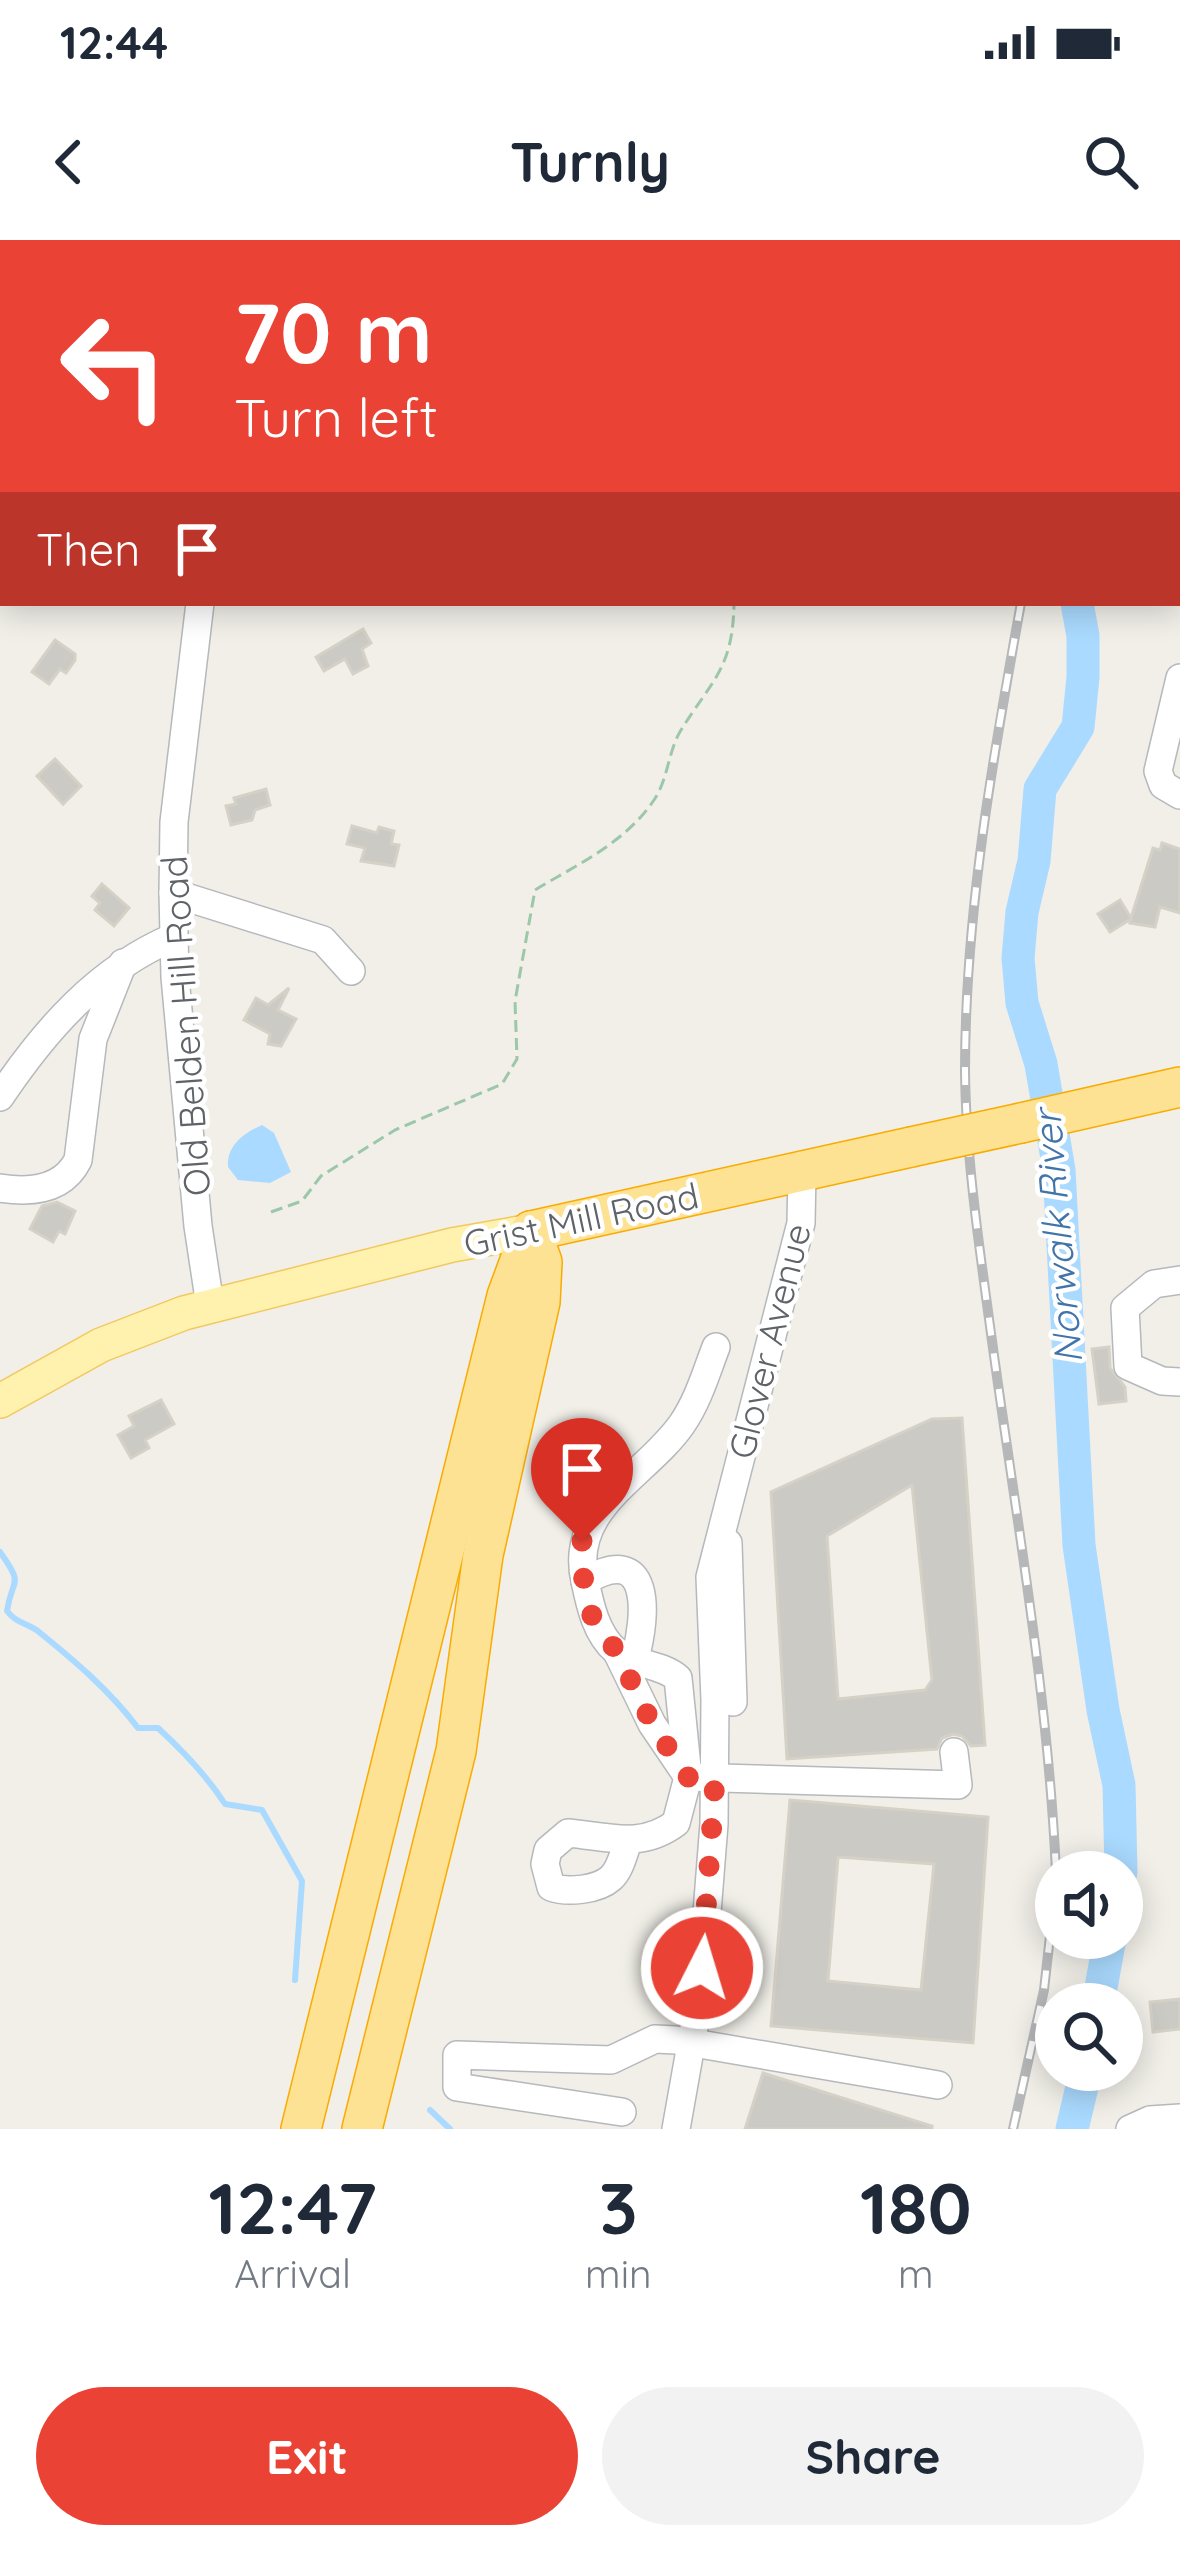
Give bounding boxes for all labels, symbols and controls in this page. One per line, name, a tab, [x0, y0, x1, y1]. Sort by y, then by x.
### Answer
text: 12:44	[60, 14, 168, 70]
text: Turnly	[510, 128, 670, 196]
icon: back	[36, 129, 102, 195]
icon: search	[1078, 129, 1144, 195]
text: 70 m	[234, 279, 433, 384]
icon: left	[36, 288, 192, 444]
text: Turn left	[234, 383, 438, 451]
icon: arrive	[164, 516, 230, 582]
text: Then	[36, 521, 140, 577]
street label: Old Belden Hill Road	[151, 854, 219, 1198]
water label: Norwalk River	[1021, 1103, 1092, 1366]
street label: Grist Mill Road	[460, 1172, 702, 1266]
street label: Glover Avenue	[718, 1219, 820, 1463]
pin	[531, 1418, 633, 1541]
icon: arrive	[549, 1436, 615, 1502]
map controls	[1035, 1851, 1143, 2091]
button: sound	[1035, 1851, 1143, 1959]
position arrow	[639, 1905, 765, 2031]
button: search	[1035, 1983, 1143, 2091]
text: 12:47	[208, 2162, 377, 2252]
text: 3	[599, 2162, 638, 2252]
text: 180	[860, 2162, 972, 2252]
text: Arrival	[234, 2249, 351, 2298]
text: min	[585, 2249, 652, 2298]
text: m	[898, 2249, 934, 2298]
button: Exit	[36, 2387, 578, 2525]
button: Share	[602, 2387, 1144, 2525]

